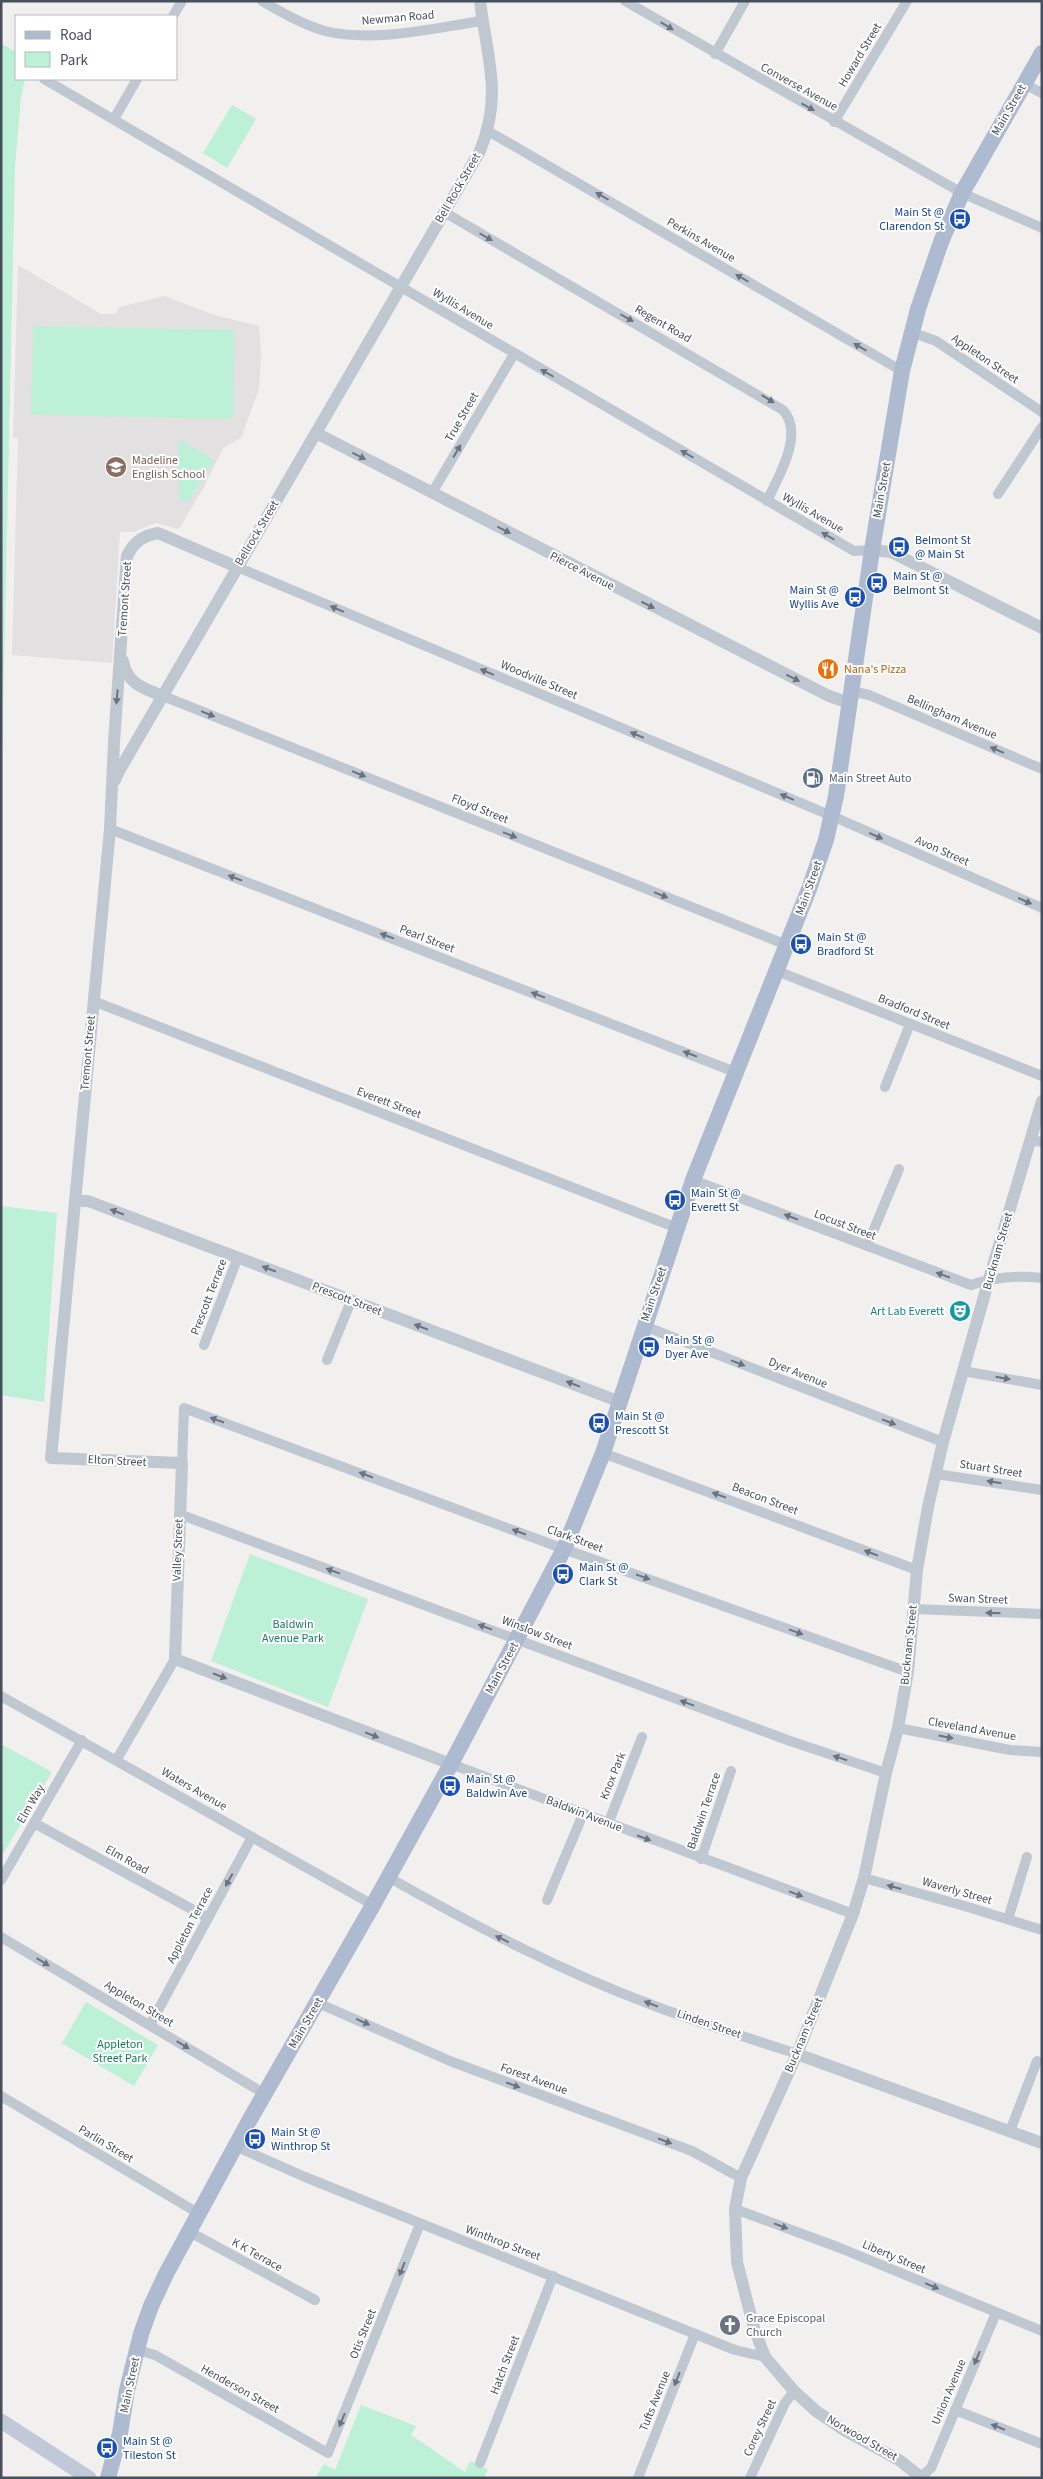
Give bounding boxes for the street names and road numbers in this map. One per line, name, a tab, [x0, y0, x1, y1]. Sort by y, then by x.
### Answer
street label: Newman Road	[361, 6, 435, 30]
street label: Howard Street	[834, 20, 886, 90]
street label: Converse Avenue	[757, 59, 841, 115]
street label: Main Street	[987, 81, 1031, 139]
street label: Bell Rock Street	[431, 150, 485, 226]
street label: Perkins Avenue	[664, 214, 738, 267]
street label: Wyllis Avenue	[429, 284, 497, 334]
street label: Regent Road	[631, 301, 695, 347]
street label: Appleton Street	[948, 330, 1022, 388]
street label: True Street	[441, 389, 483, 445]
street label: Main Street	[869, 461, 895, 519]
street label: Wyllis Avenue	[779, 489, 847, 538]
street label: Bellrock Street	[231, 497, 283, 569]
street label: Pierce Avenue	[547, 547, 617, 595]
street label: Tremont Street	[114, 561, 136, 637]
street label: Woodville Street	[498, 656, 580, 704]
street label: Bellingham Avenue	[904, 690, 1000, 744]
street label: Floyd Street	[449, 790, 511, 828]
street label: Avon Street	[912, 832, 972, 870]
street label: Main Street	[791, 858, 827, 918]
street label: Pearl Street	[397, 921, 457, 957]
street label: Bradford Street	[875, 990, 953, 1034]
street label: Tremont Street	[76, 1015, 100, 1091]
street label: Everett Street	[354, 1083, 424, 1123]
street label: Locust Street	[811, 1205, 879, 1245]
street label: Bucknam Street	[979, 1210, 1017, 1292]
street label: Prescott Terrace	[187, 1256, 231, 1338]
street label: Main Street	[637, 1264, 671, 1324]
street label: Prescott Street	[310, 1278, 384, 1320]
street label: Dyer Avenue	[766, 1353, 830, 1393]
street label: Elton Street	[87, 1451, 147, 1471]
street label: Stuart Street	[958, 1456, 1024, 1482]
street label: Beacon Street	[729, 1479, 801, 1519]
street label: Valley Street	[168, 1519, 188, 1581]
street label: Clark Street	[545, 1521, 605, 1557]
street label: Swan Street	[948, 1589, 1008, 1609]
street label: Bucknam Street	[896, 1604, 922, 1686]
street label: Winslow Street	[499, 1612, 575, 1654]
street label: Main Street	[481, 1639, 523, 1697]
street label: Cleveland Avenue	[927, 1713, 1017, 1745]
street label: Knox Park	[596, 1750, 630, 1802]
street label: Waters Avenue	[158, 1763, 230, 1815]
street label: Baldwin Terrace	[683, 1770, 725, 1852]
street label: Elm Way	[13, 1781, 49, 1827]
street label: Baldwin Avenue	[543, 1792, 625, 1836]
street label: Elm Road	[102, 1841, 152, 1879]
street label: Waverly Street	[920, 1873, 994, 1909]
street label: Appleton Terrace	[163, 1883, 217, 1966]
street label: Appleton Street	[101, 1977, 177, 2031]
street label: Main Street	[284, 1994, 328, 2052]
street label: Bucknam Street	[781, 1995, 827, 2075]
street label: Linden Street	[675, 2005, 743, 2043]
street label: Forest Avenue	[498, 2059, 570, 2099]
street label: Parlin Street	[75, 2121, 137, 2167]
street label: Winthrop Street	[463, 2221, 543, 2265]
street label: K K Terrace	[229, 2234, 285, 2276]
street label: Liberty Street	[860, 2236, 928, 2278]
street label: Otis Street	[345, 2306, 381, 2362]
street label: Hatch Street	[486, 2333, 524, 2397]
street label: Main Street	[116, 2355, 144, 2415]
street label: Union Avenue	[928, 2357, 970, 2427]
street label: Henderson Street	[198, 2360, 282, 2418]
street label: Tufts Avenue	[635, 2368, 675, 2434]
street label: Corey Street	[739, 2397, 781, 2459]
street label: Norwood Street	[823, 2411, 901, 2465]

